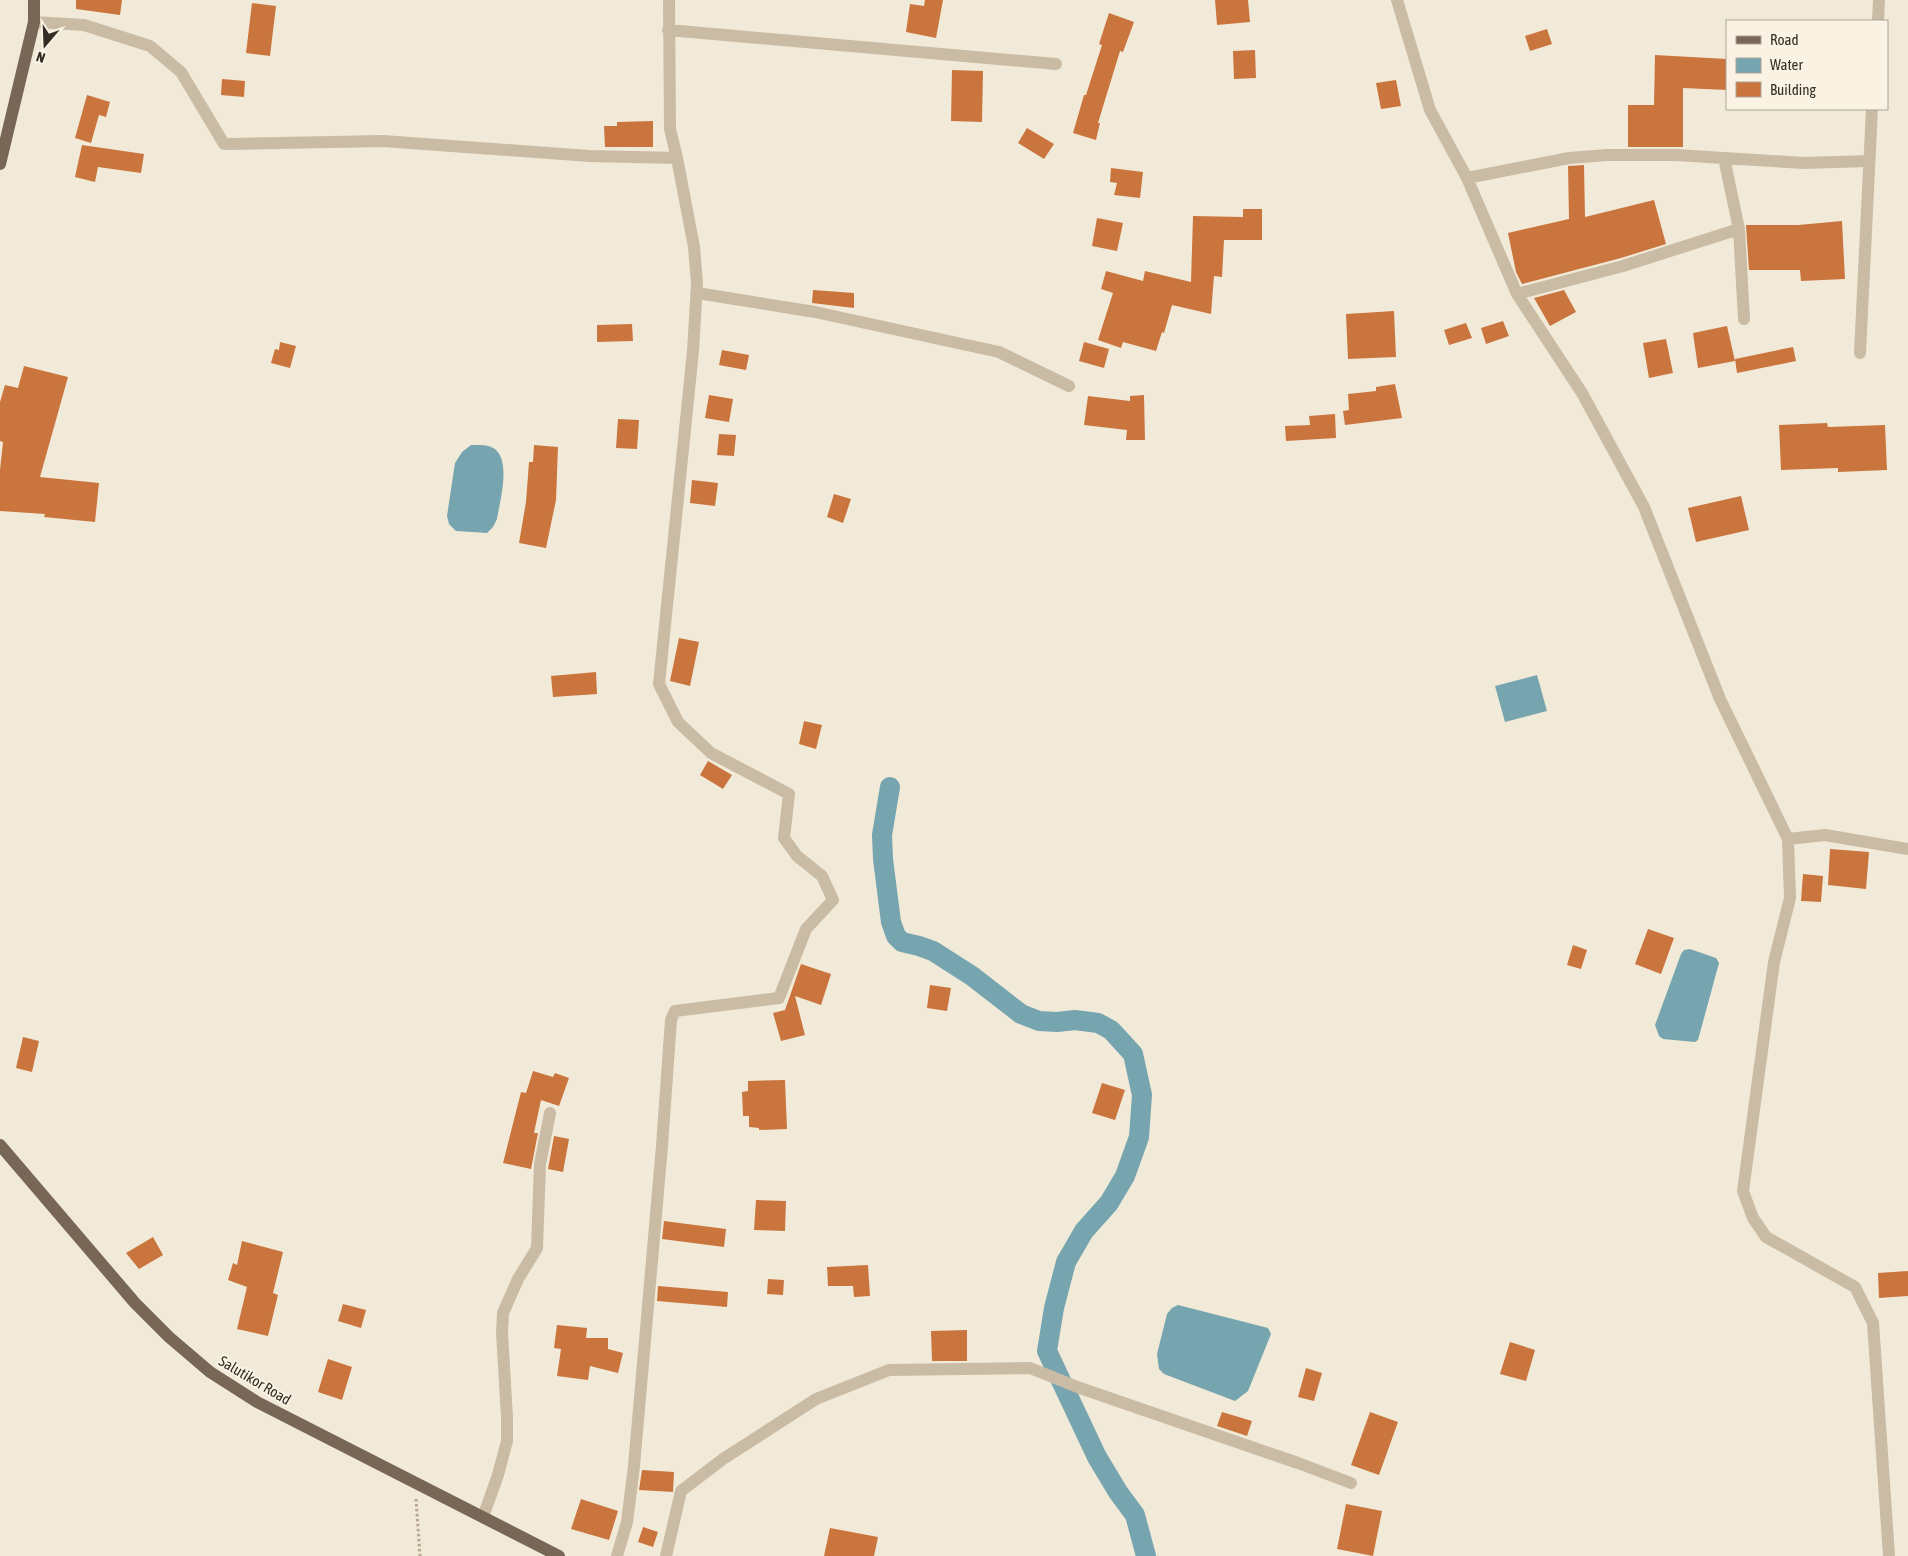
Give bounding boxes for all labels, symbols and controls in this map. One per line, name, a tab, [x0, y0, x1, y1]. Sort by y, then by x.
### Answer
north arrow	[20, 20, 70, 70]
legend	[1726, 20, 1888, 110]
text: Road	[1770, 31, 1799, 48]
text: N	[34, 48, 47, 66]
text: Water	[1770, 56, 1803, 73]
text: Building	[1770, 81, 1816, 98]
street label: Salutikor Road	[216, 1352, 294, 1408]

